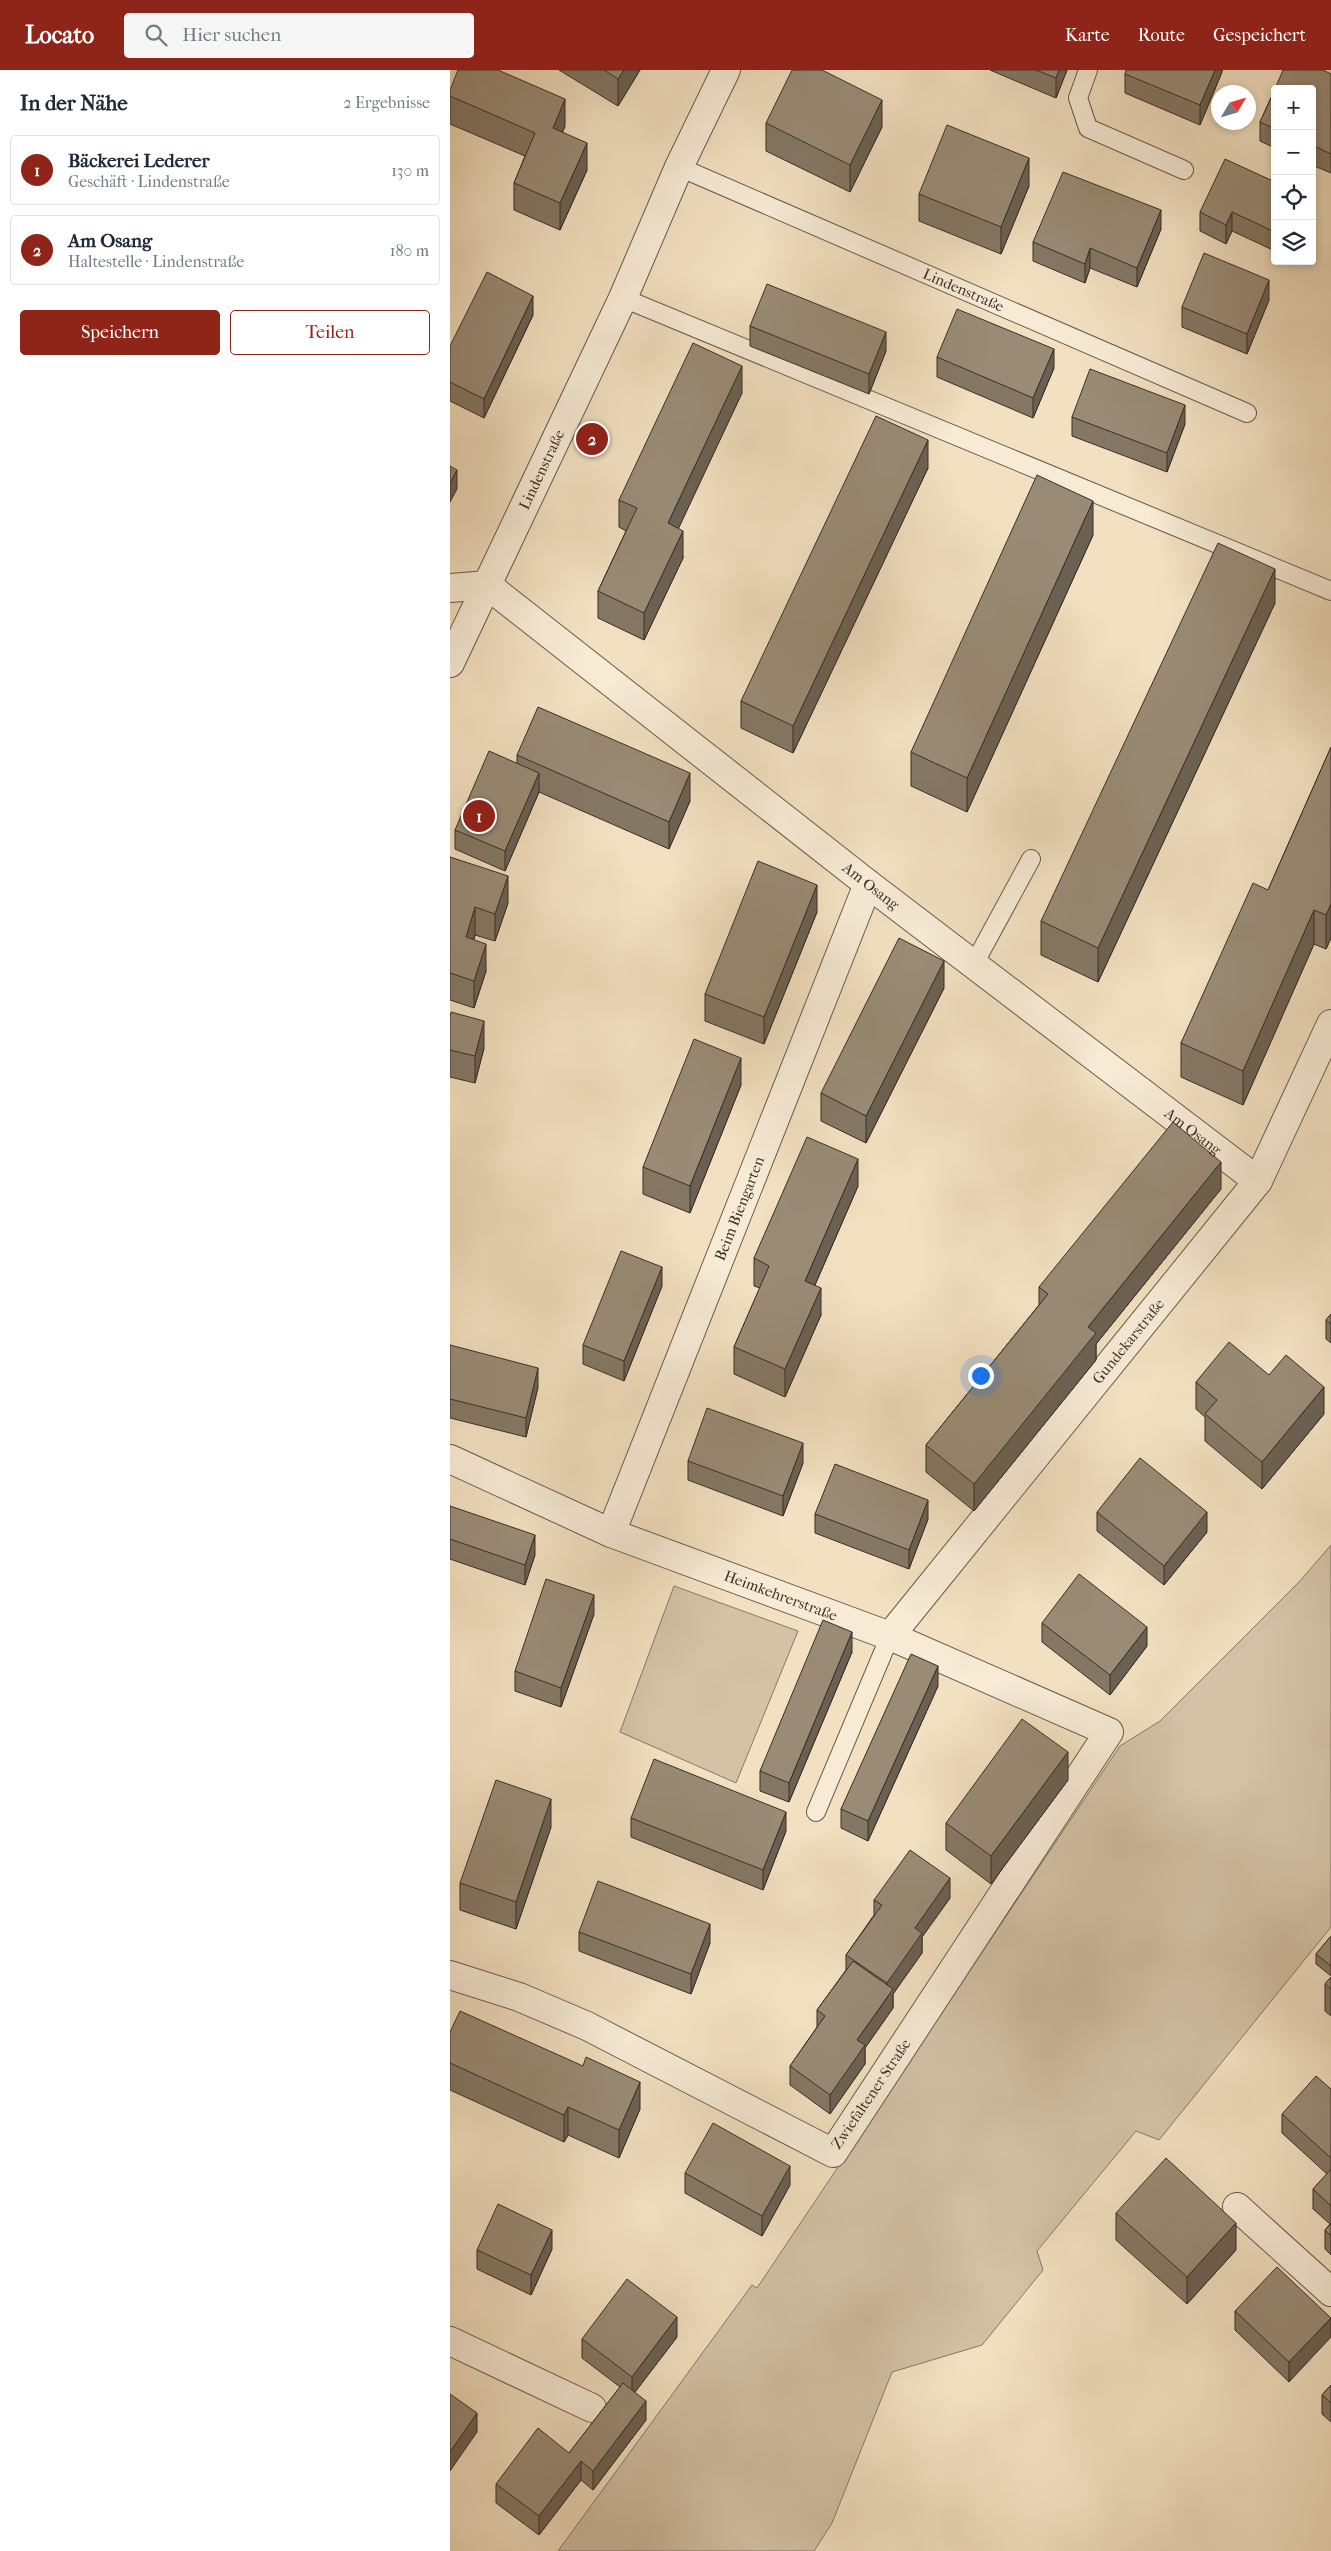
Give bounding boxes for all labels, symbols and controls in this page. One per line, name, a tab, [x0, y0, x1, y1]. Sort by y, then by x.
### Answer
search box	[124, 13, 474, 58]
text: Locato	[25, 21, 94, 49]
icon: search	[142, 21, 170, 49]
text: Hier suchen	[182, 24, 281, 46]
text: Karte	[1065, 25, 1110, 46]
text: Route	[1138, 25, 1185, 46]
text: Gespeichert	[1213, 25, 1306, 46]
north arrow	[1211, 85, 1256, 130]
map controls	[1271, 85, 1316, 265]
button: +	[1271, 85, 1316, 130]
text: In der Nähe	[20, 91, 128, 115]
text: 2 Ergebnisse	[343, 93, 430, 112]
button: −	[1271, 130, 1316, 175]
text: Bäckerei Lederer	[68, 150, 210, 172]
text: 1	[34, 161, 40, 180]
text: 130 m	[391, 161, 429, 180]
text: Geschäft · Lindenstraße	[68, 172, 230, 191]
button: locate	[1271, 175, 1316, 220]
button: layers	[1271, 220, 1316, 265]
text: Am Osang	[68, 230, 152, 252]
text: 2	[33, 241, 41, 260]
text: 180 m	[390, 241, 429, 260]
text: Haltestelle · Lindenstraße	[68, 252, 244, 271]
street label: Lindenstraße	[920, 265, 1007, 316]
button: Speichern	[20, 310, 220, 355]
button: Teilen	[230, 310, 430, 355]
pin: 2	[576, 420, 608, 458]
street label: Lindenstraße	[515, 426, 569, 512]
pin: 1	[463, 797, 495, 835]
street label: Am Osang	[838, 858, 904, 914]
street label: Am Osang	[1160, 1104, 1226, 1159]
street label: Beim Biengarten	[711, 1154, 768, 1263]
street label: Gundekarstraße	[1089, 1295, 1168, 1388]
your location	[968, 1363, 994, 1389]
street label: Heimkehrerstraße	[722, 1567, 840, 1625]
street label: Zwiefaltener Straße	[827, 2035, 915, 2153]

